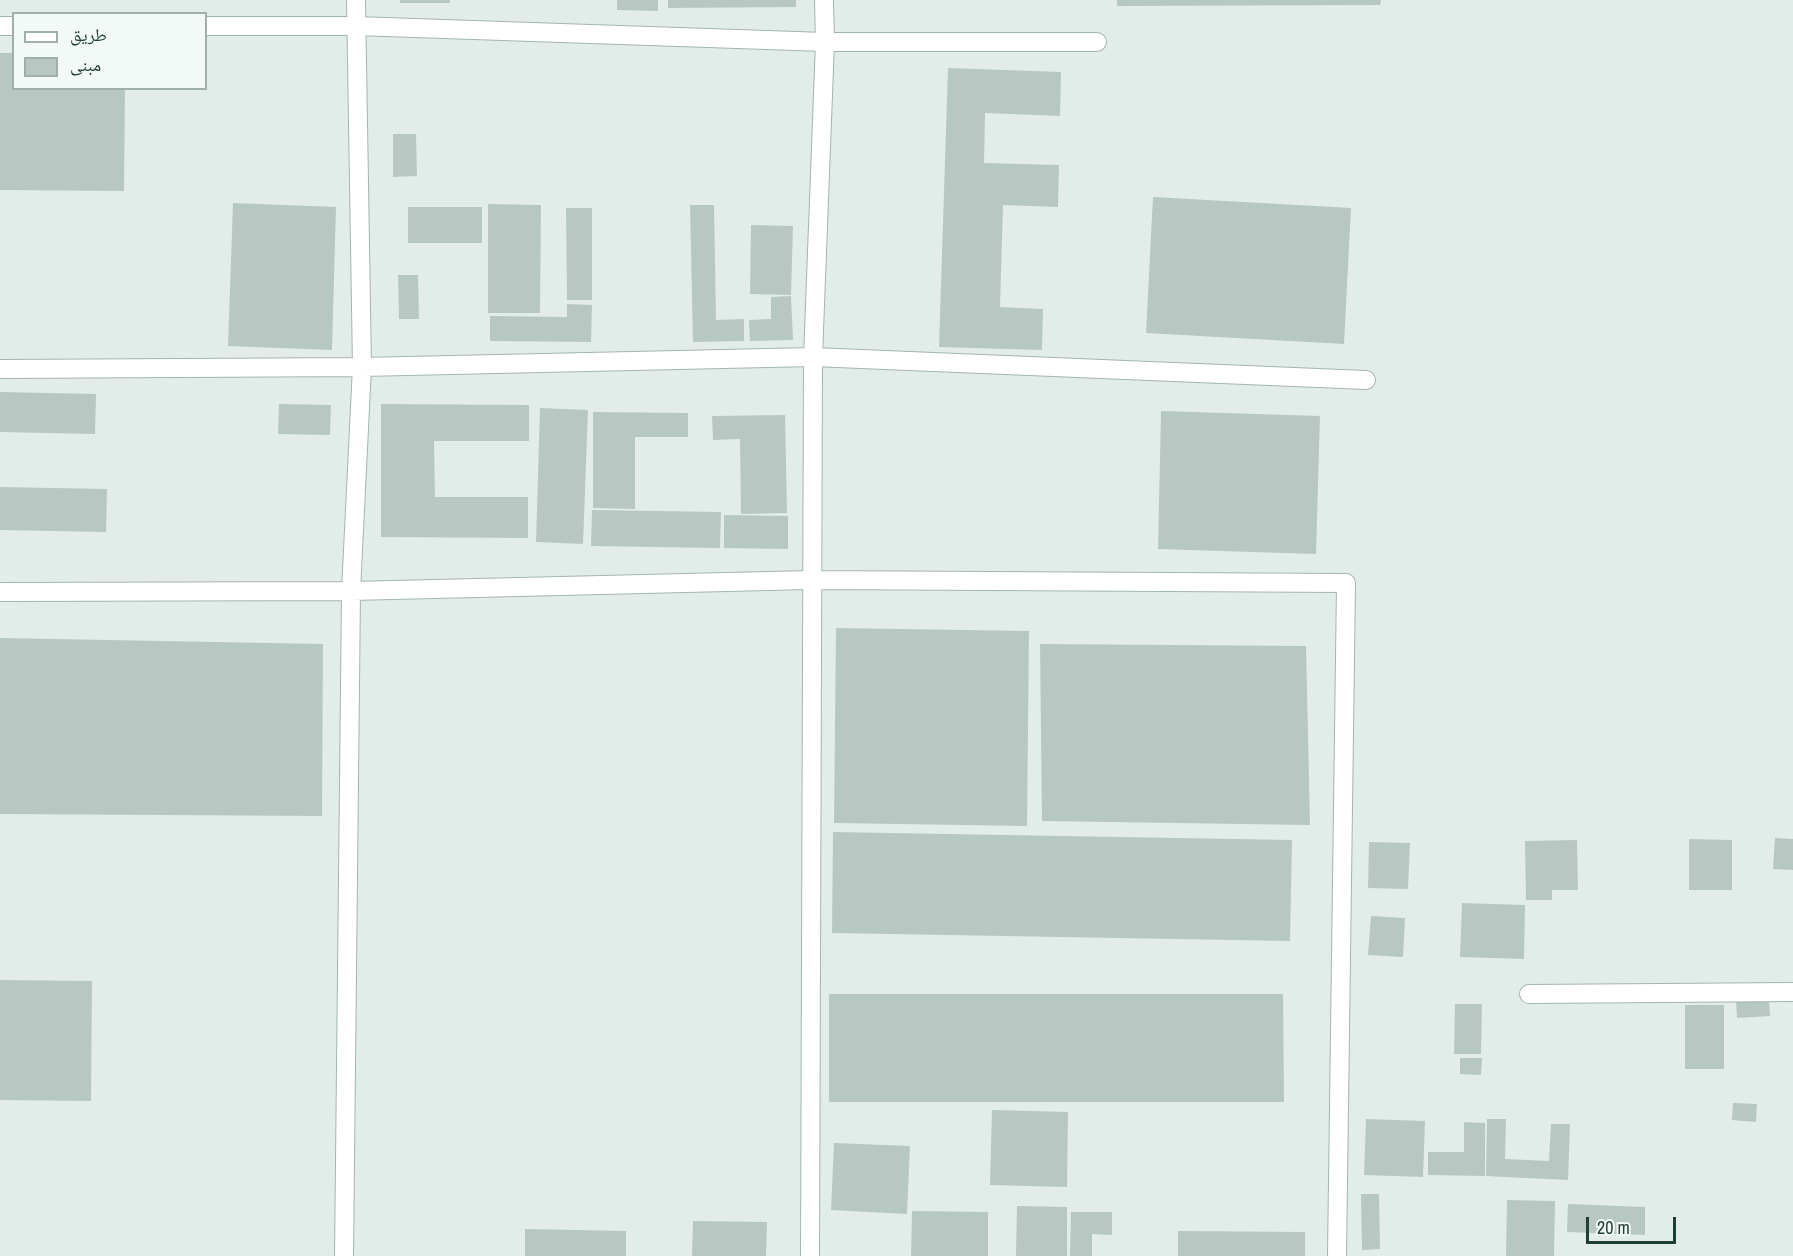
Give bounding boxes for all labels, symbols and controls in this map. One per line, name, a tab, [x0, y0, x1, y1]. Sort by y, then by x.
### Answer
legend	[12, 12, 207, 90]
text: طريق	[70, 22, 107, 47]
text: مبنى	[70, 52, 101, 77]
scale bar	[1589, 1205, 1679, 1243]
text: 20 m	[1597, 1215, 1630, 1240]

